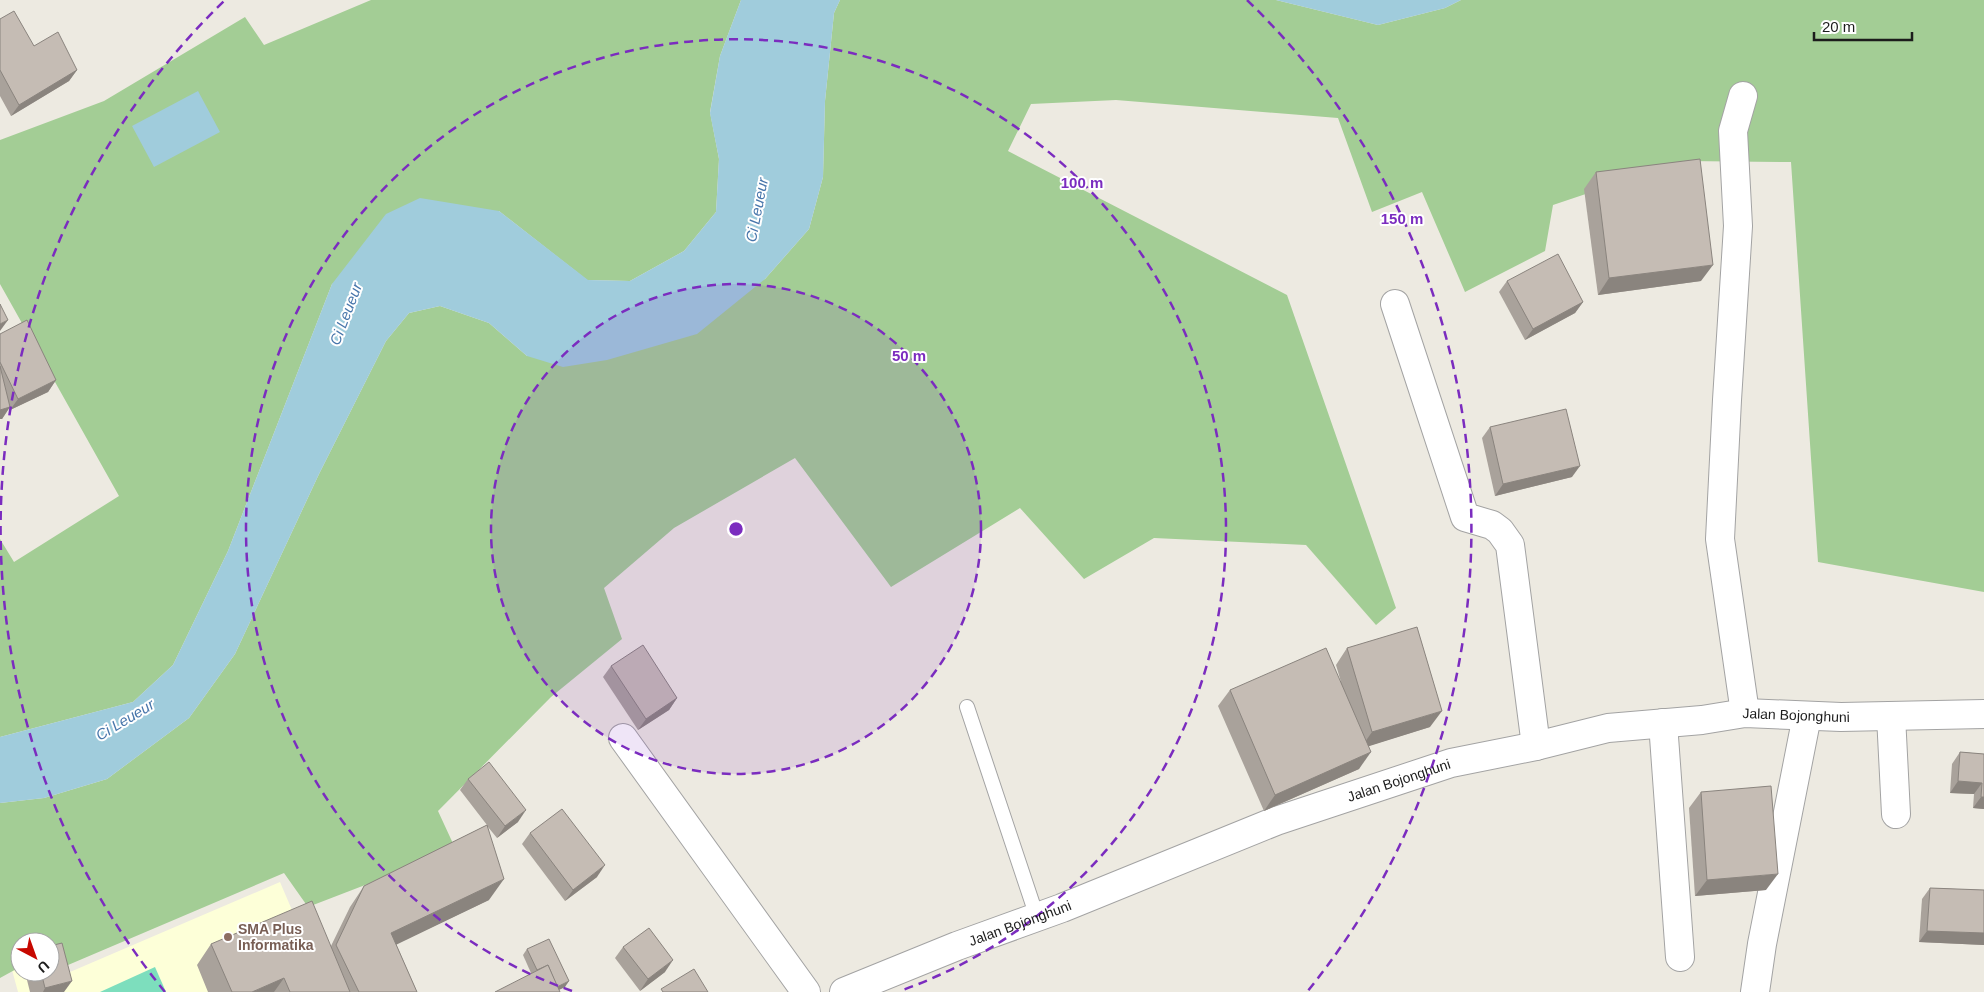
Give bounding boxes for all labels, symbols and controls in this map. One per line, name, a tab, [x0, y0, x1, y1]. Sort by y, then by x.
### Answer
scale bar	[1814, 10, 1912, 42]
text: 20 m	[1822, 18, 1855, 35]
text: 100 m	[1061, 174, 1103, 191]
water label: Ci Leueur	[742, 175, 771, 243]
text: 150 m	[1381, 210, 1423, 227]
water label: Ci Leueur	[326, 279, 365, 347]
text: 50 m	[892, 347, 926, 364]
centre of rings	[727, 520, 745, 538]
water label: Ci Leueur	[92, 695, 158, 744]
street label: Jalan Bojonghuni	[1742, 705, 1850, 725]
street label: Jalan Bojonghuni	[1345, 756, 1452, 805]
street label: Jalan Bojonghuni	[967, 897, 1073, 949]
place label: SMA Plus Informatika	[238, 921, 314, 953]
marker: SMA Plus Informatika	[222, 931, 234, 943]
north arrow	[10, 932, 60, 982]
text: U	[34, 957, 53, 976]

